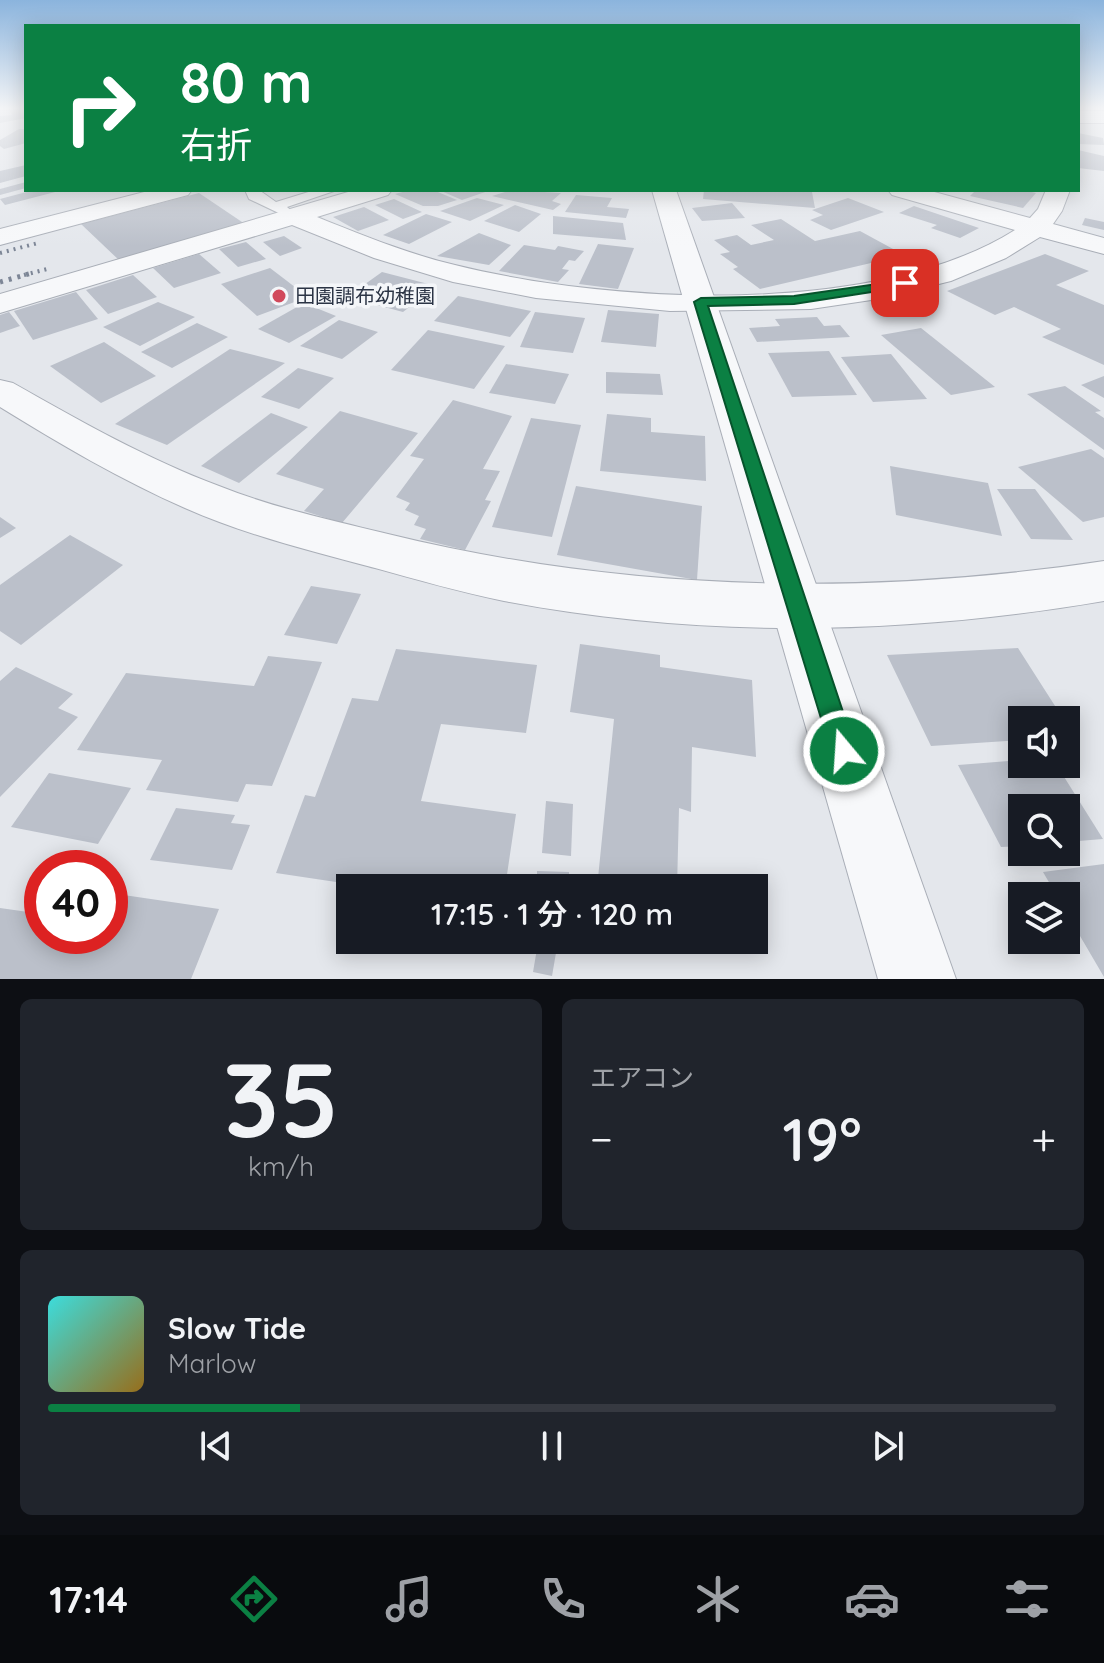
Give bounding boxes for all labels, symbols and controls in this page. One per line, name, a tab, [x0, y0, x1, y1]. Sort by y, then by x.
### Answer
text: 80 m	[180, 47, 312, 117]
icon: right	[48, 56, 152, 160]
text: 右折	[180, 122, 252, 167]
pin	[871, 249, 939, 317]
icon: arrive	[883, 261, 927, 305]
place label: 田園調布幼稚園	[295, 283, 435, 308]
marker: 田園調布幼稚園	[270, 287, 288, 305]
map controls	[1008, 706, 1080, 954]
button: sound	[1008, 706, 1080, 778]
position arrow	[802, 709, 886, 793]
button: search	[1008, 794, 1080, 866]
speed limit sign: 40	[24, 850, 128, 954]
button: layers	[1008, 882, 1080, 954]
text: 17:15 · 1 分 · 120 m	[431, 895, 673, 933]
text: 35	[223, 1033, 339, 1163]
text: エアコン	[590, 1061, 694, 1094]
text: 19°	[782, 1101, 862, 1176]
text: −	[590, 1111, 613, 1166]
text: +	[1031, 1111, 1056, 1166]
text: km/h	[248, 1150, 314, 1183]
text: Slow Tide	[168, 1309, 306, 1347]
text: Marlow	[168, 1347, 256, 1380]
icon: previous	[194, 1424, 238, 1468]
icon: pause	[530, 1424, 574, 1468]
icon: next	[866, 1424, 910, 1468]
icon: directions	[226, 1571, 282, 1627]
icon: music	[381, 1571, 437, 1627]
icon: phone	[535, 1571, 591, 1627]
icon: climate	[690, 1571, 746, 1627]
icon: car	[844, 1571, 900, 1627]
icon: filters	[999, 1571, 1055, 1627]
text: 17:14	[49, 1577, 128, 1622]

